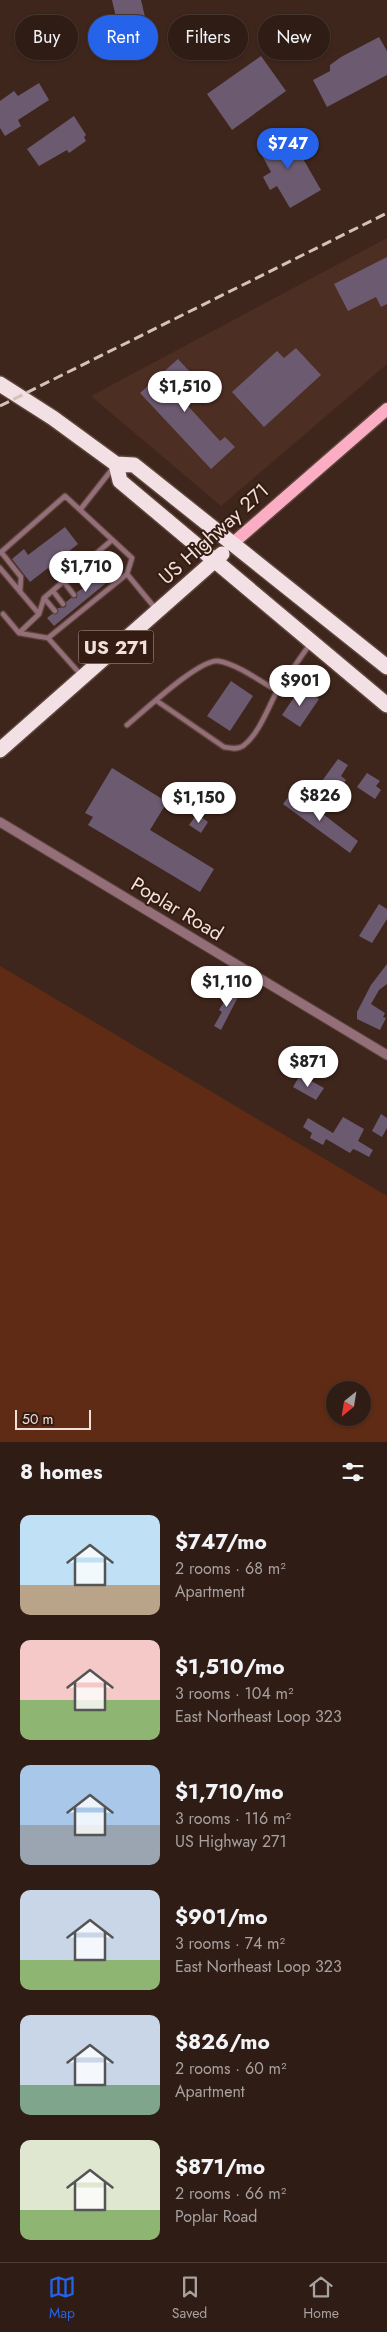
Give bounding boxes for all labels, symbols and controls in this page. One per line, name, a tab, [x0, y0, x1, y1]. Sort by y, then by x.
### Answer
chip: Buy	[15, 15, 78, 60]
chip: Rent	[88, 15, 158, 60]
chip: Filters	[168, 15, 248, 60]
chip: New	[258, 15, 330, 60]
pin: $747	[258, 128, 318, 170]
text: $747	[268, 132, 308, 155]
pin: $1,510	[144, 370, 226, 413]
text: $1,510	[159, 375, 211, 398]
street label: US Highway 271	[152, 477, 276, 591]
pin: $1,710	[45, 550, 127, 593]
text: $1,710	[60, 555, 112, 578]
road number: US 271	[78, 630, 154, 664]
pin: $901	[270, 664, 330, 707]
text: $901	[280, 669, 320, 692]
pin: $826	[290, 780, 350, 822]
pin: $1,150	[158, 782, 240, 824]
text: $826	[299, 784, 341, 807]
text: $1,150	[173, 786, 225, 809]
street label: Poplar Road	[125, 870, 229, 948]
pin: $1,110	[186, 966, 268, 1008]
text: $1,110	[202, 970, 252, 993]
pin: $871	[278, 1046, 338, 1088]
text: $871	[289, 1050, 327, 1073]
north arrow	[326, 1381, 371, 1426]
map controls	[326, 1381, 371, 1426]
scale bar	[15, 1407, 91, 1430]
text: 50 m	[22, 1409, 53, 1429]
text: 8 homes	[20, 1457, 103, 1487]
icon: filters	[339, 1458, 367, 1486]
text: $747/mo	[175, 1527, 267, 1557]
icon: home	[60, 1535, 120, 1595]
text: 2 rooms · 68 m²	[175, 1557, 286, 1580]
text: Apartment	[175, 1580, 245, 1603]
text: $1,510/mo	[175, 1652, 285, 1682]
icon: home	[60, 1660, 120, 1720]
text: 3 rooms · 104 m²	[175, 1682, 294, 1705]
text: East Northeast Loop 323	[175, 1705, 342, 1728]
text: $1,710/mo	[175, 1777, 284, 1807]
icon: home	[60, 1785, 120, 1845]
text: 3 rooms · 116 m²	[175, 1807, 291, 1830]
text: US Highway 271	[175, 1830, 287, 1853]
text: $901/mo	[175, 1902, 268, 1932]
icon: home	[60, 1910, 120, 1970]
text: 3 rooms · 74 m²	[175, 1932, 285, 1955]
text: East Northeast Loop 323	[175, 1955, 342, 1978]
text: $826/mo	[175, 2027, 270, 2057]
icon: home	[60, 2035, 120, 2095]
text: 2 rooms · 60 m²	[175, 2057, 287, 2080]
text: Apartment	[175, 2080, 245, 2103]
text: $871/mo	[175, 2152, 265, 2182]
icon: home	[60, 2160, 120, 2220]
text: 2 rooms · 66 m²	[175, 2182, 286, 2205]
text: Poplar Road	[175, 2205, 257, 2228]
tab: Map	[48, 2273, 76, 2323]
tab: Saved	[172, 2273, 207, 2323]
tab: Home	[303, 2273, 339, 2323]

